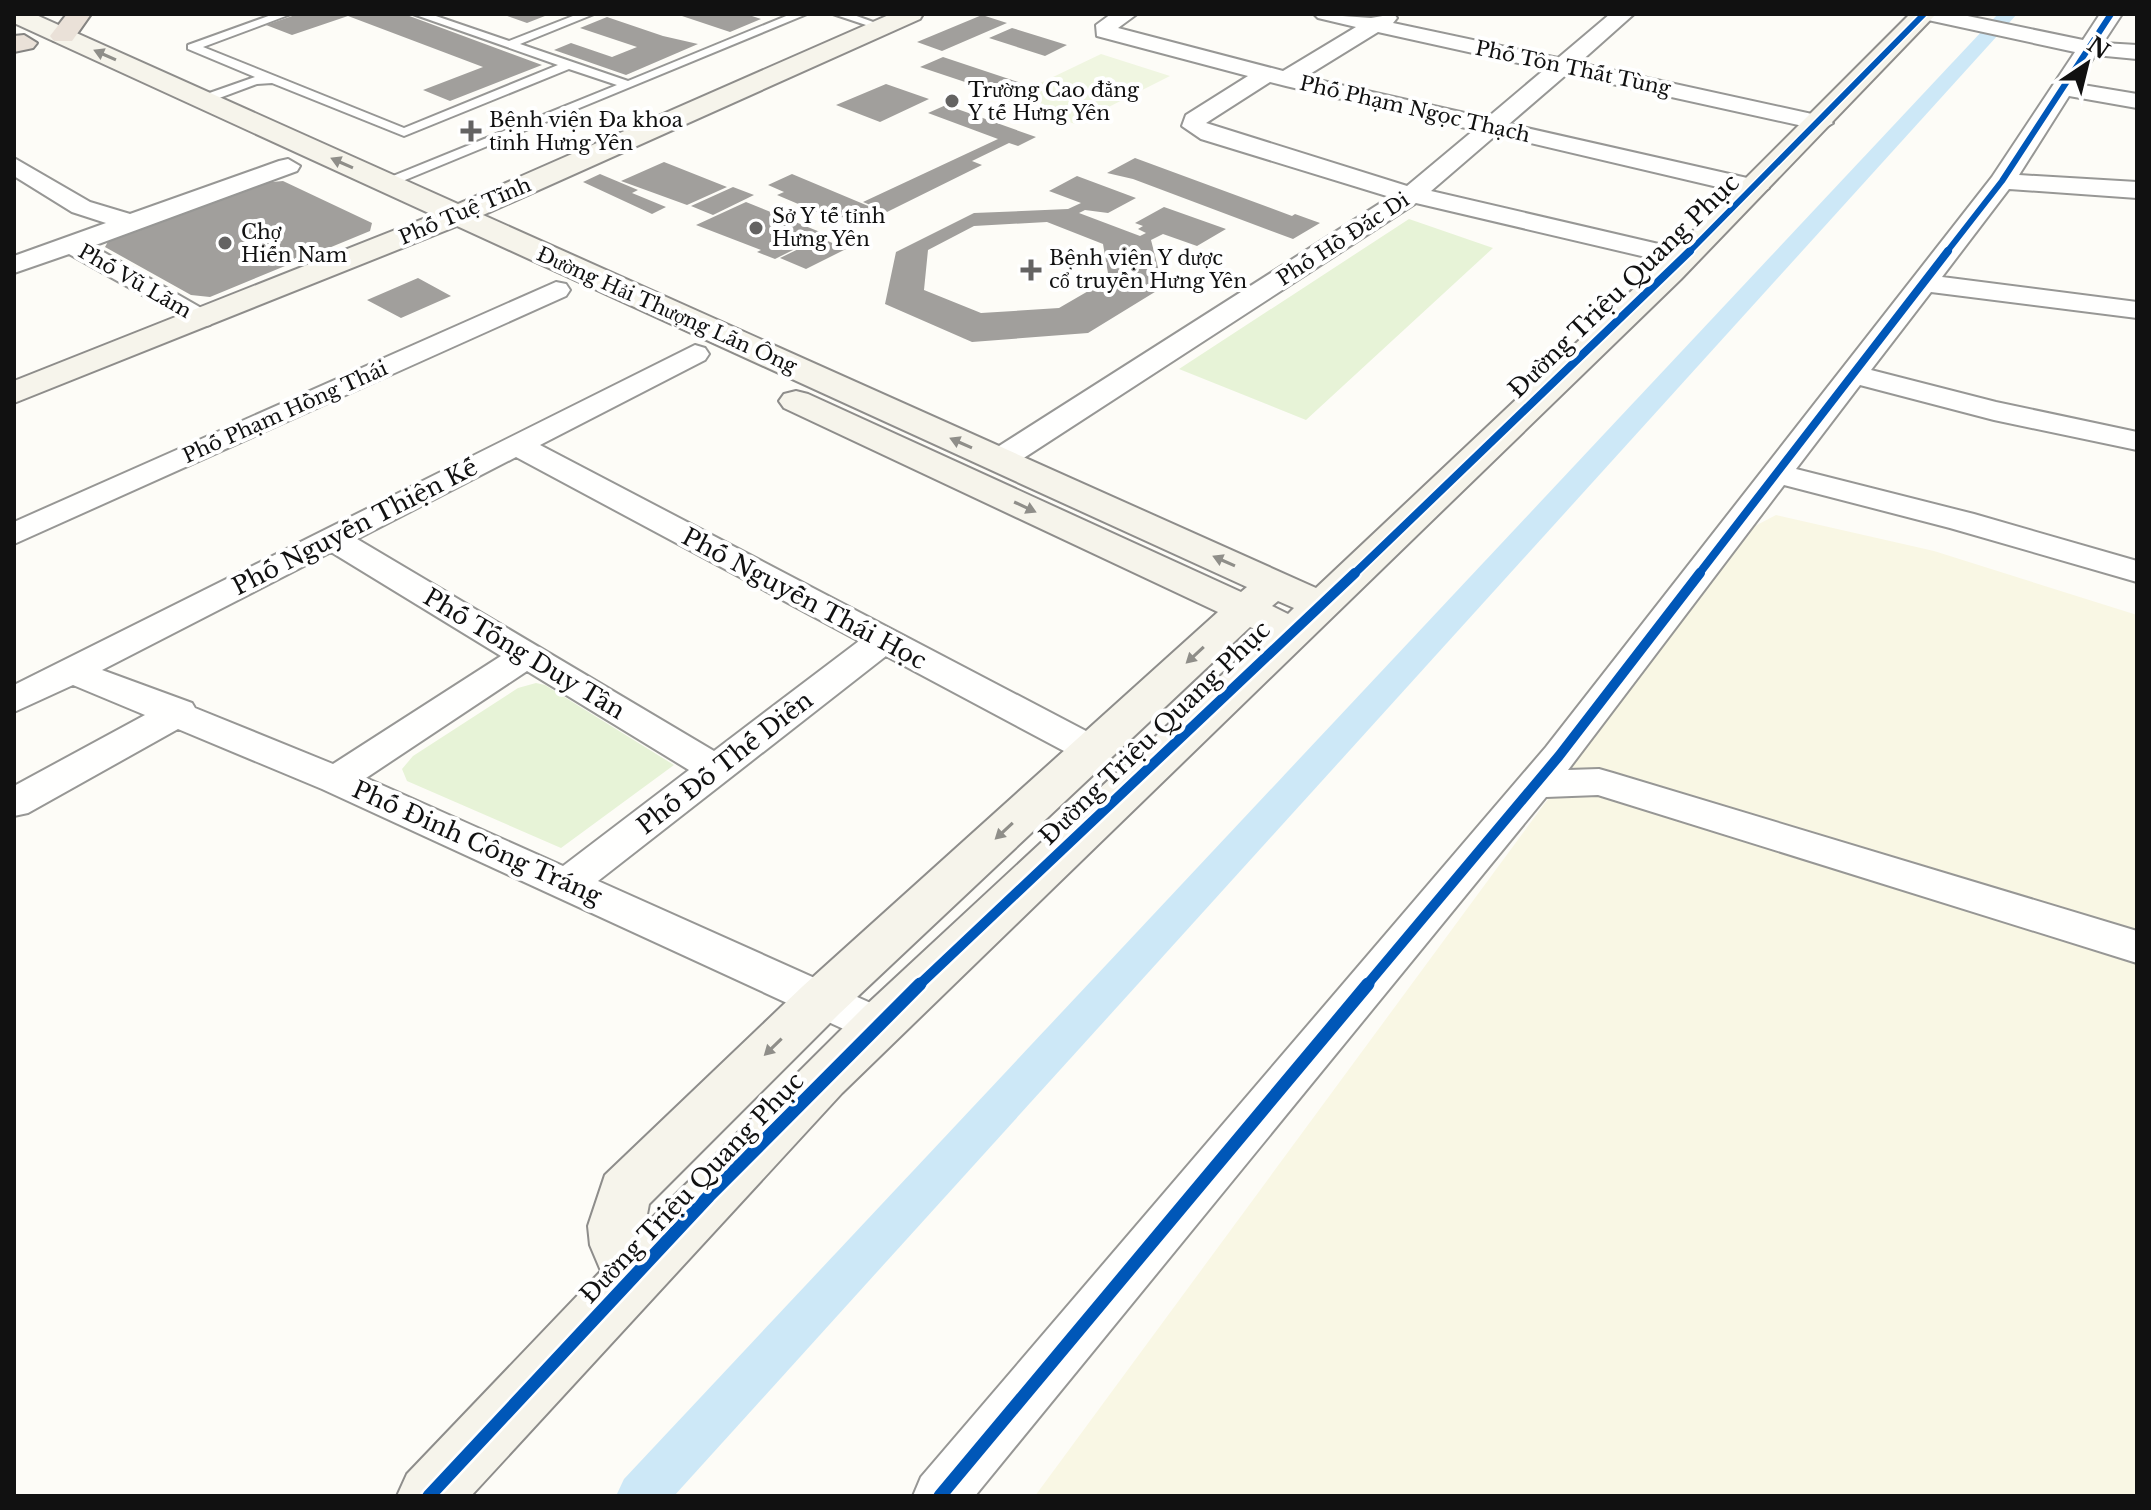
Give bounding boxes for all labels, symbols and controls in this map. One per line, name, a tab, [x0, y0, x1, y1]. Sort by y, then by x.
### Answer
north arrow	[2047, 24, 2127, 104]
text: N	[2082, 31, 2115, 65]
street label: Phố Tôn Thất Tùng	[1473, 36, 1674, 101]
one-way arrow	[93, 48, 117, 62]
street label: Phố Phạm Ngọc Thạch	[1297, 71, 1533, 147]
place label: Trường Cao đẳng Y tế Hưng Yên	[967, 78, 1140, 125]
marker: Trường Cao đẳng Y tế Hưng Yên	[943, 92, 961, 110]
place label: Bệnh viện Đa khoa tỉnh Hưng Yên	[489, 108, 684, 155]
marker: Bệnh viện Đa khoa tỉnh Hưng Yên	[460, 120, 482, 142]
one-way arrow	[330, 156, 354, 169]
street label: Đường Triệu Quang Phục	[1502, 168, 1745, 403]
street label: Phố Tuệ Tĩnh	[395, 172, 535, 250]
street label: Phố Hồ Đắc Di	[1272, 187, 1414, 291]
place label: Sở Y tế tỉnh Hưng Yên	[772, 204, 886, 251]
marker: Sở Y tế tỉnh Hưng Yên	[747, 219, 765, 237]
place label: Chợ Hiến Nam	[241, 220, 348, 267]
marker: Chợ Hiến Nam	[216, 234, 234, 252]
street label: Phố Vũ Lãm	[74, 239, 196, 323]
street label: Đường Hải Thượng Lãn Ông	[533, 241, 802, 379]
place label: Bệnh viện Y dược cổ truyền Hưng Yên	[1049, 246, 1247, 293]
marker: Bệnh viện Y dược cổ truyền Hưng Yên	[1020, 259, 1042, 281]
street label: Phố Phạm Hồng Thái	[179, 356, 391, 468]
one-way arrow	[950, 436, 973, 449]
street label: Phố Nguyễn Thiện Kế	[227, 452, 482, 601]
one-way arrow	[1013, 500, 1036, 514]
street label: Phố Nguyễn Thái Học	[677, 522, 931, 675]
one-way arrow	[1212, 555, 1235, 568]
street label: Phố Tống Duy Tân	[418, 582, 630, 725]
street label: Đường Triệu Quang Phục	[1033, 615, 1276, 850]
one-way arrow	[1186, 646, 1205, 664]
street label: Phố Đỗ Thế Diên	[631, 685, 818, 840]
street label: Phố Đinh Công Tráng	[348, 774, 607, 911]
one-way arrow	[994, 822, 1013, 840]
one-way arrow	[764, 1037, 783, 1056]
street label: Đường Triệu Quang Phục	[574, 1066, 810, 1309]

